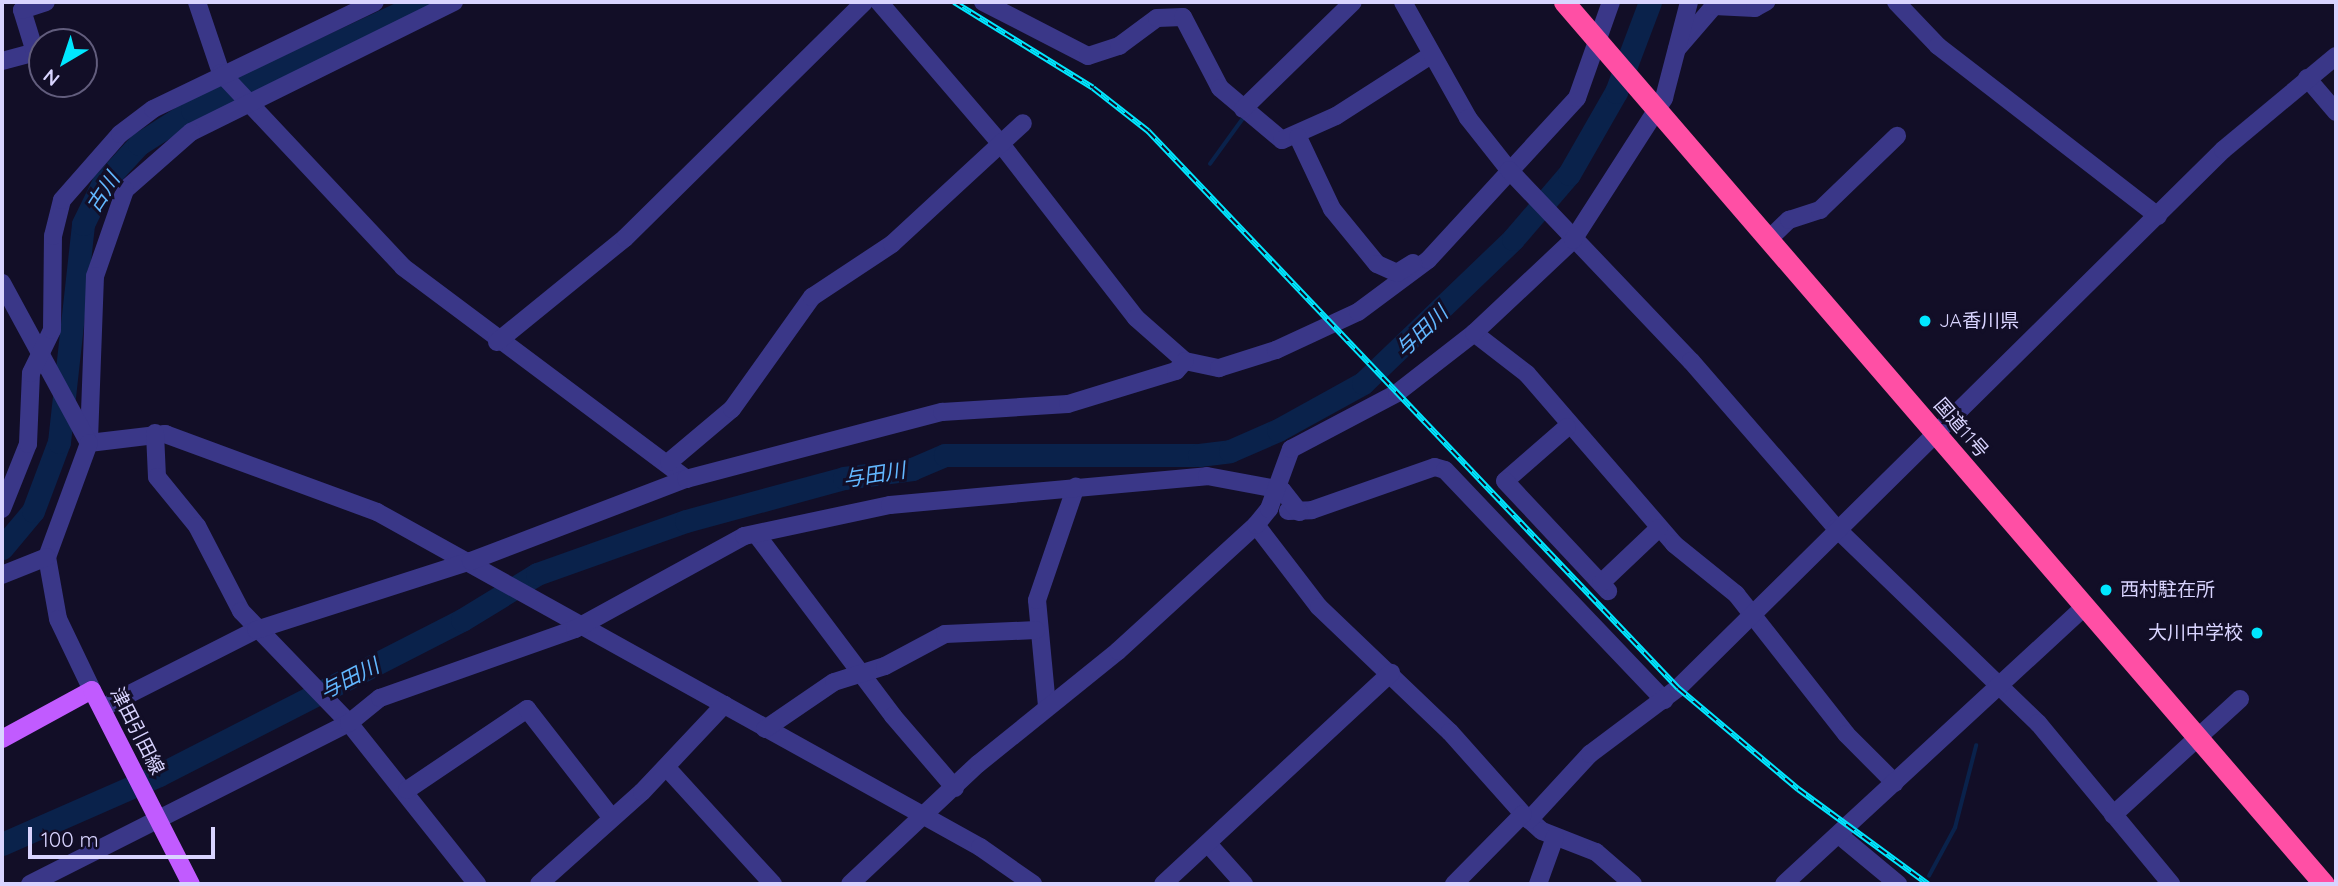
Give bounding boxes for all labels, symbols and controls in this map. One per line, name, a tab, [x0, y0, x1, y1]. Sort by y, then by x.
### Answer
north arrow	[28, 28, 98, 98]
text: N	[38, 64, 64, 91]
water label: 古川	[80, 168, 124, 216]
water label: 与田川	[1390, 300, 1452, 362]
place label: JA香川県	[1939, 310, 2019, 332]
marker: JA香川県	[1917, 313, 1933, 329]
street label: 国道11号	[1929, 394, 1993, 462]
water label: 与田川	[841, 457, 907, 491]
place label: 西村駐在所	[2120, 579, 2215, 601]
marker: 西村駐在所	[2098, 582, 2114, 598]
place label: 大川中学校	[2148, 622, 2243, 644]
marker: 大川中学校	[2249, 625, 2265, 641]
water label: 与田川	[315, 652, 383, 704]
street label: 津田引田線	[105, 684, 169, 778]
scale bar	[32, 812, 219, 856]
text: 100 m	[41, 826, 99, 852]

